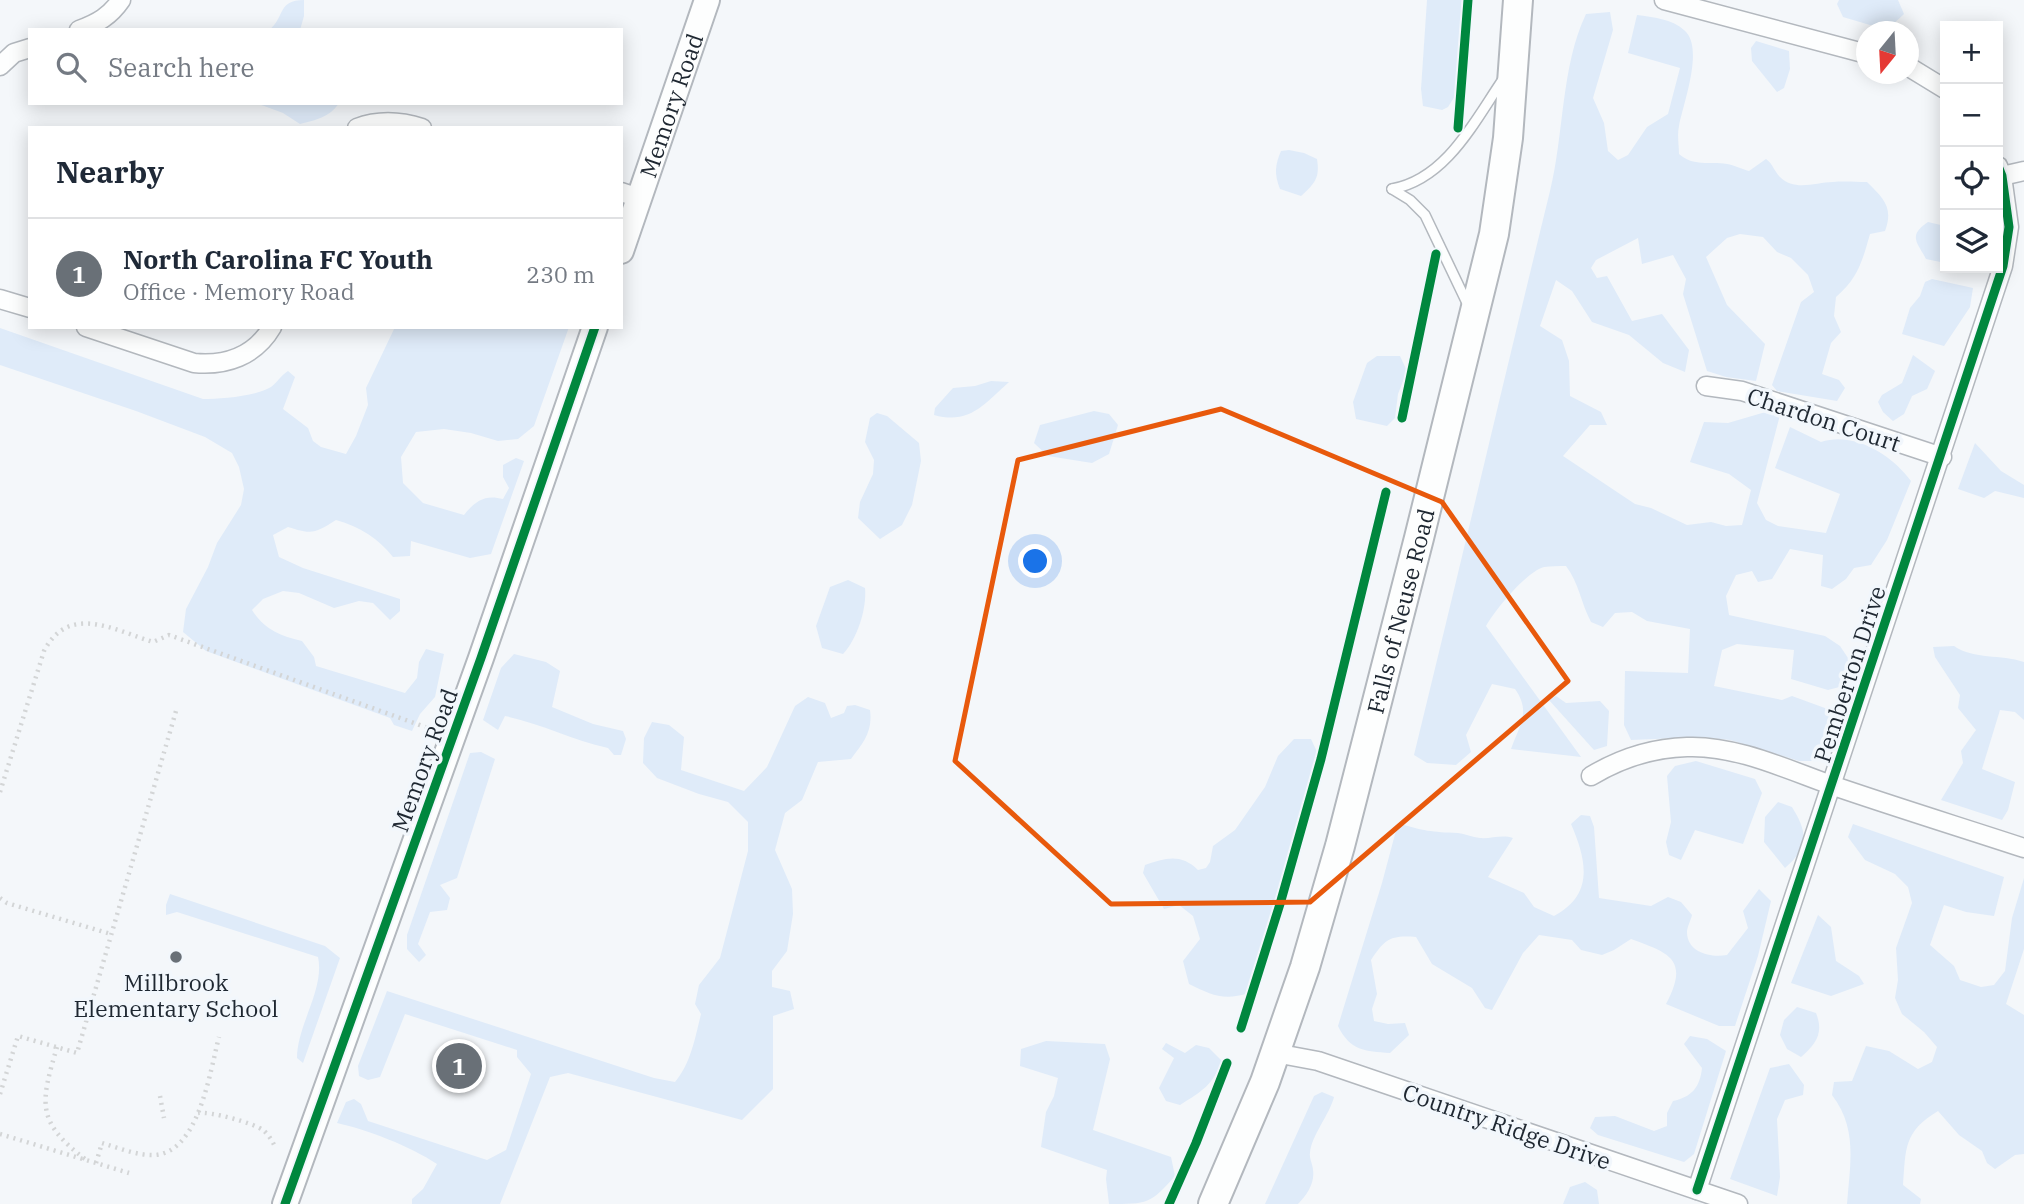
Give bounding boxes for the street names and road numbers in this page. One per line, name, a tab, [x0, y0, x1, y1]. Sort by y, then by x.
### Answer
street label: Memory Road	[632, 29, 710, 181]
street label: Chardon Court	[1744, 380, 1904, 458]
street label: Falls of Neuse Road	[1360, 505, 1441, 717]
street label: Pemberton Drive	[1806, 582, 1892, 766]
street label: Memory Road	[384, 684, 464, 836]
street label: Country Ridge Drive	[1399, 1076, 1615, 1176]

